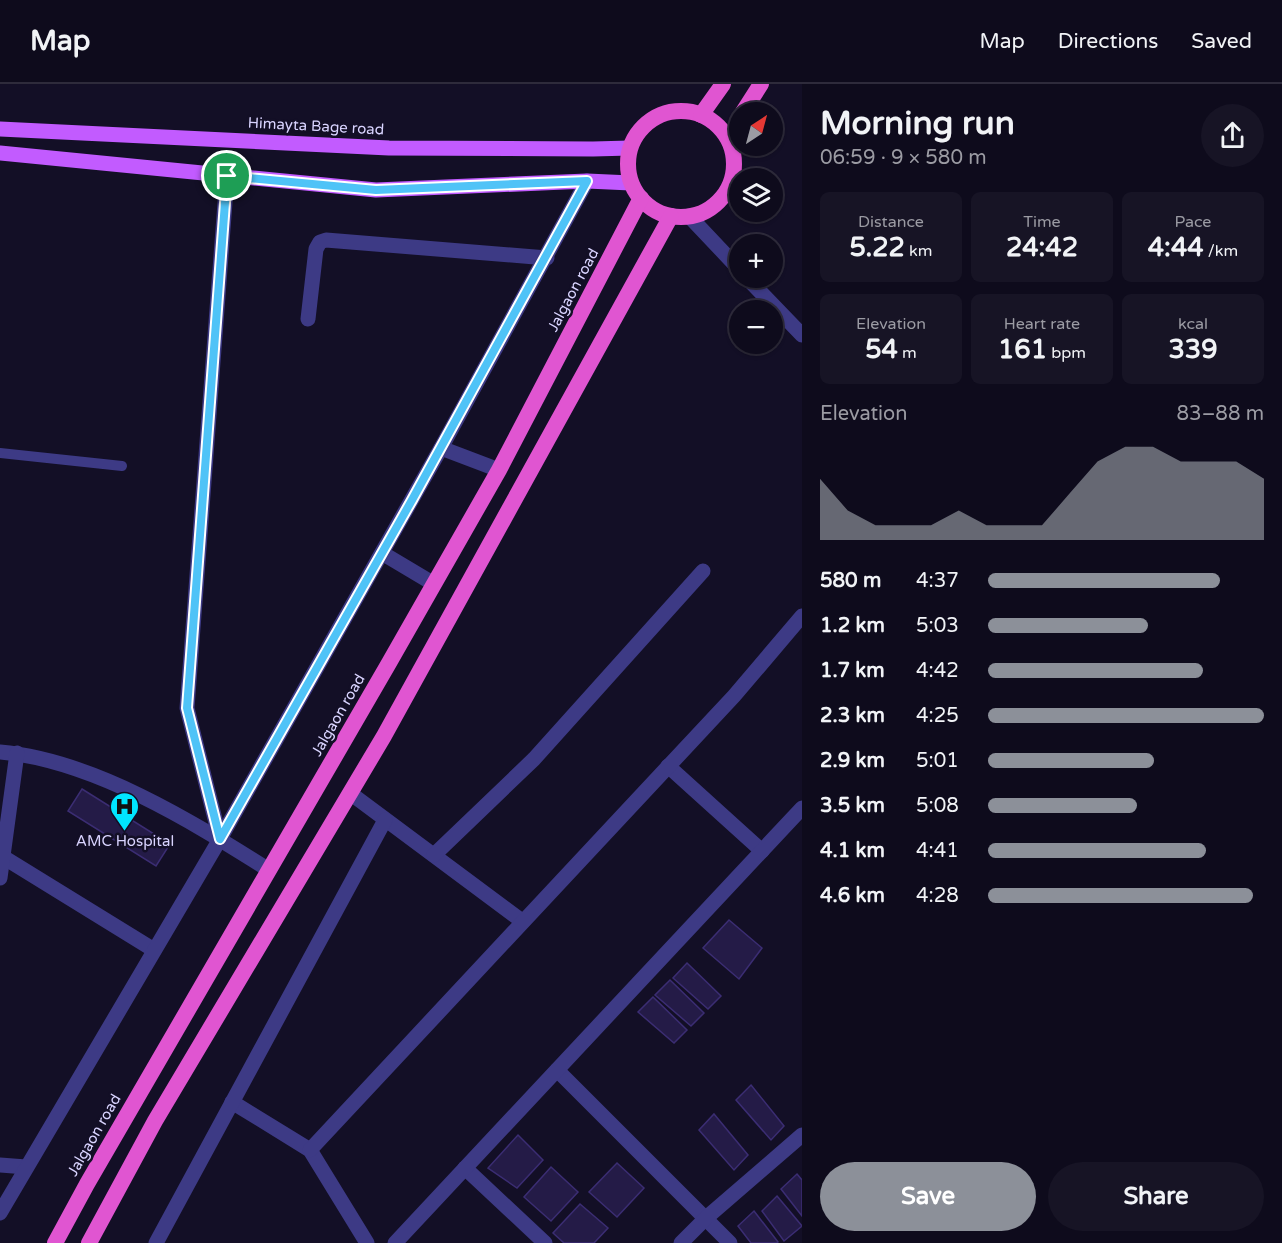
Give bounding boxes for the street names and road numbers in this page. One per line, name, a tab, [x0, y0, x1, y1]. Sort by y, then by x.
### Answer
street label: Himayta Bage road	[247, 113, 385, 139]
street label: Jalgaon road	[544, 245, 602, 335]
street label: Jalgaon road	[307, 671, 369, 759]
street label: Jalgaon road	[63, 1091, 125, 1179]

